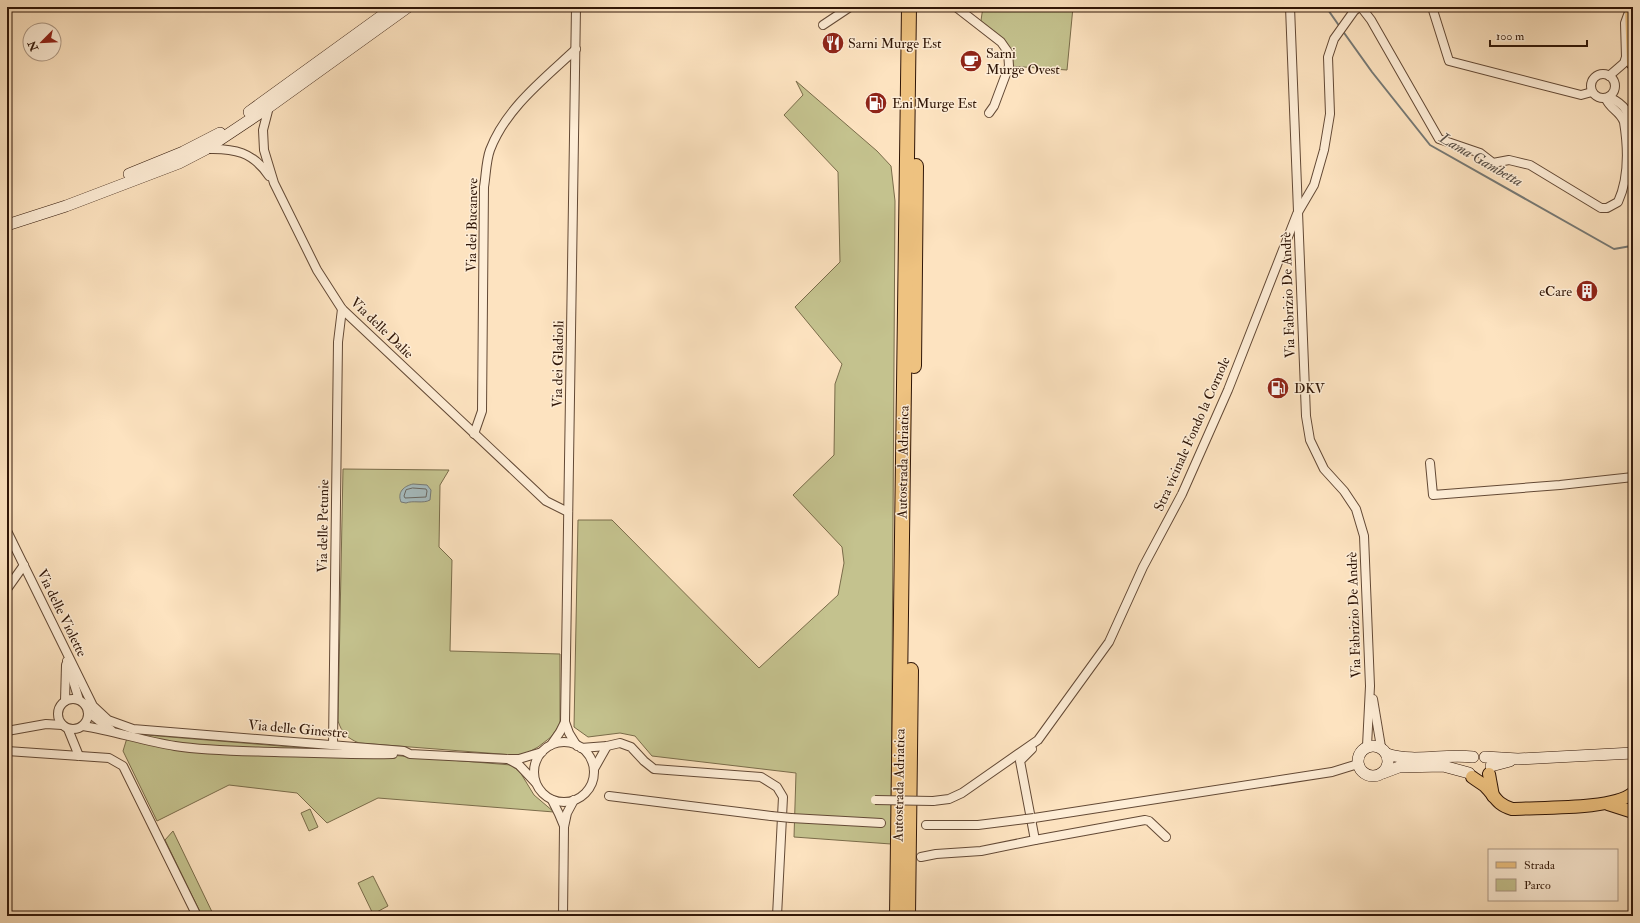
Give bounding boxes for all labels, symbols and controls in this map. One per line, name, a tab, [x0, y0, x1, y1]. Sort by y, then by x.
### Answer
north arrow	[22, 22, 62, 62]
scale bar	[1490, 22, 1587, 48]
text: 100 m	[1496, 29, 1525, 44]
restaurant icon: Sarni Murge Est	[820, 30, 846, 56]
place label: Sarni Murge Est	[848, 35, 942, 52]
text: N	[25, 38, 42, 54]
place label: Sarni Murge Ovest	[986, 45, 1060, 78]
cafe icon: Sarni Murge Ovest	[958, 48, 984, 74]
fuel station icon: Eni Murge Est	[863, 90, 889, 116]
place label: Eni Murge Est	[892, 95, 977, 112]
water label: Lama Gambetta	[1435, 128, 1526, 191]
street label: Via dei Bucaneve	[463, 178, 481, 272]
street label: Via Fabrizio De Andrè	[1277, 231, 1299, 359]
building icon: eCare	[1574, 278, 1600, 304]
place label: eCare	[1539, 283, 1572, 300]
street label: Via delle Dalie	[347, 294, 417, 362]
street label: Via dei Gladioli	[549, 320, 567, 408]
street label: Stra vicinale Fondo la Cornole	[1150, 354, 1234, 514]
fuel station icon: DKV	[1265, 375, 1291, 401]
place label: DKV	[1294, 380, 1326, 397]
street label: Autostrada Adriatica	[893, 405, 912, 520]
street label: Via delle Petunie	[314, 479, 332, 573]
street label: Via Fabrizio De Andrè	[1343, 551, 1365, 679]
street label: Via delle Violette	[33, 566, 91, 660]
street label: Via delle Ginestre	[248, 716, 349, 742]
street label: Autostrada Adriatica	[889, 728, 908, 843]
legend	[1488, 849, 1618, 901]
text: Strada	[1524, 858, 1556, 873]
text: Parco	[1524, 878, 1551, 893]

